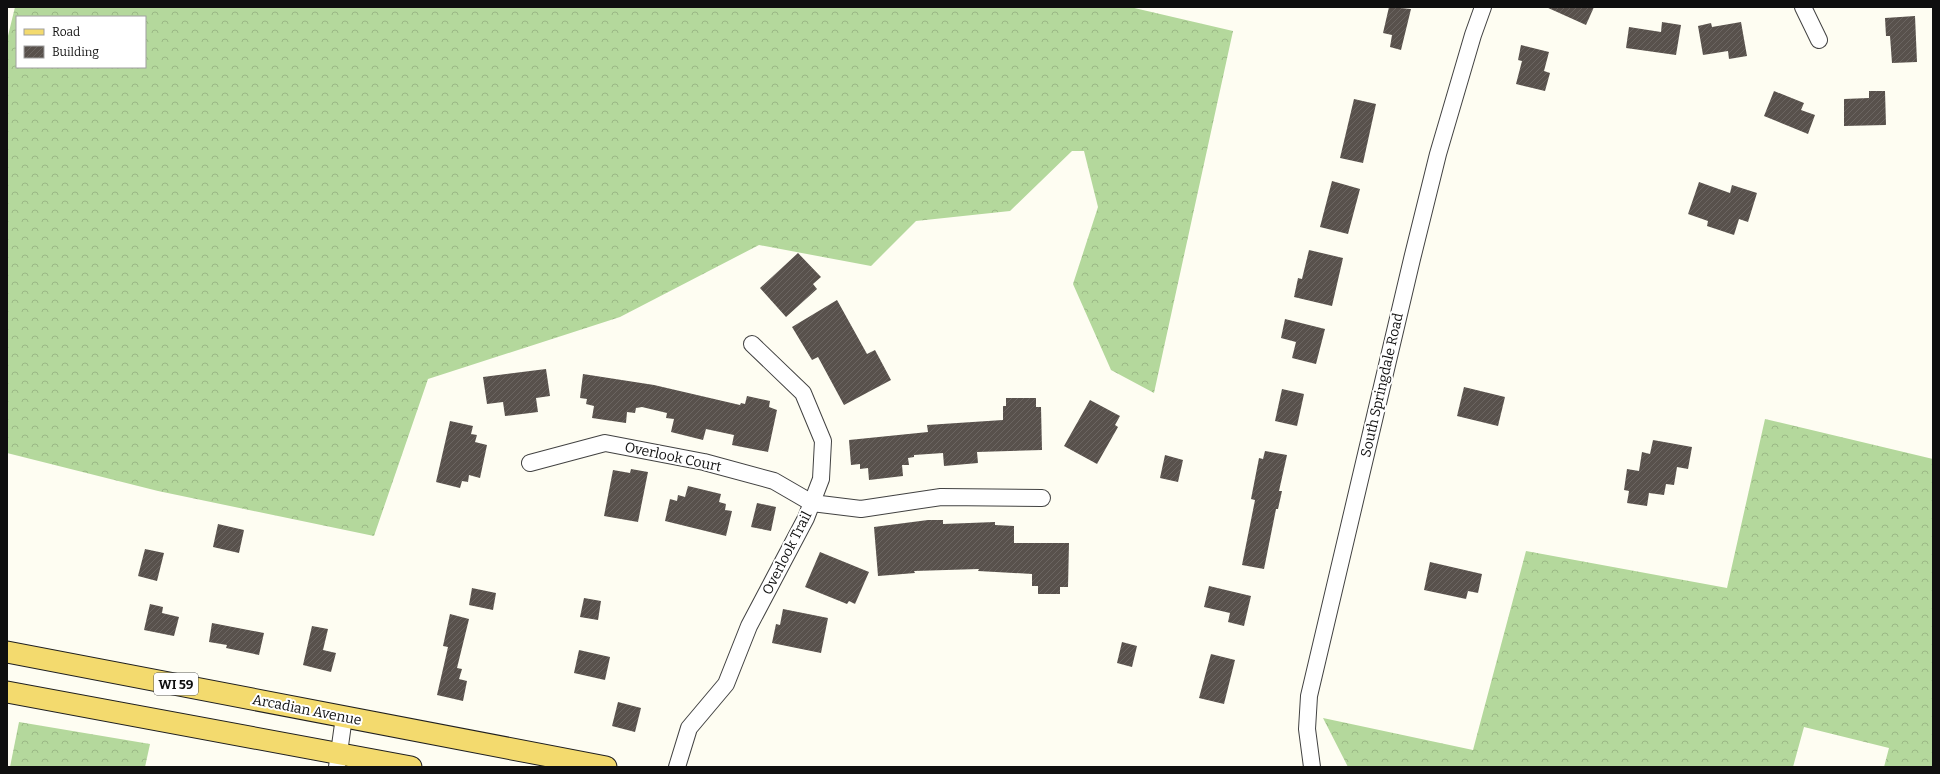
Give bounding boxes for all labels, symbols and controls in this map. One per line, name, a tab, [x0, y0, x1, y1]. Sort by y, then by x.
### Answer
legend	[16, 16, 146, 68]
text: Road	[52, 25, 80, 39]
text: Building	[52, 45, 99, 59]
street label: South Springdale Road	[1357, 311, 1407, 459]
street label: Overlook Court	[623, 438, 723, 476]
street label: Overlook Trail	[759, 508, 815, 598]
road number: WI 59	[154, 673, 198, 695]
street label: Arcadian Avenue	[251, 691, 363, 729]

